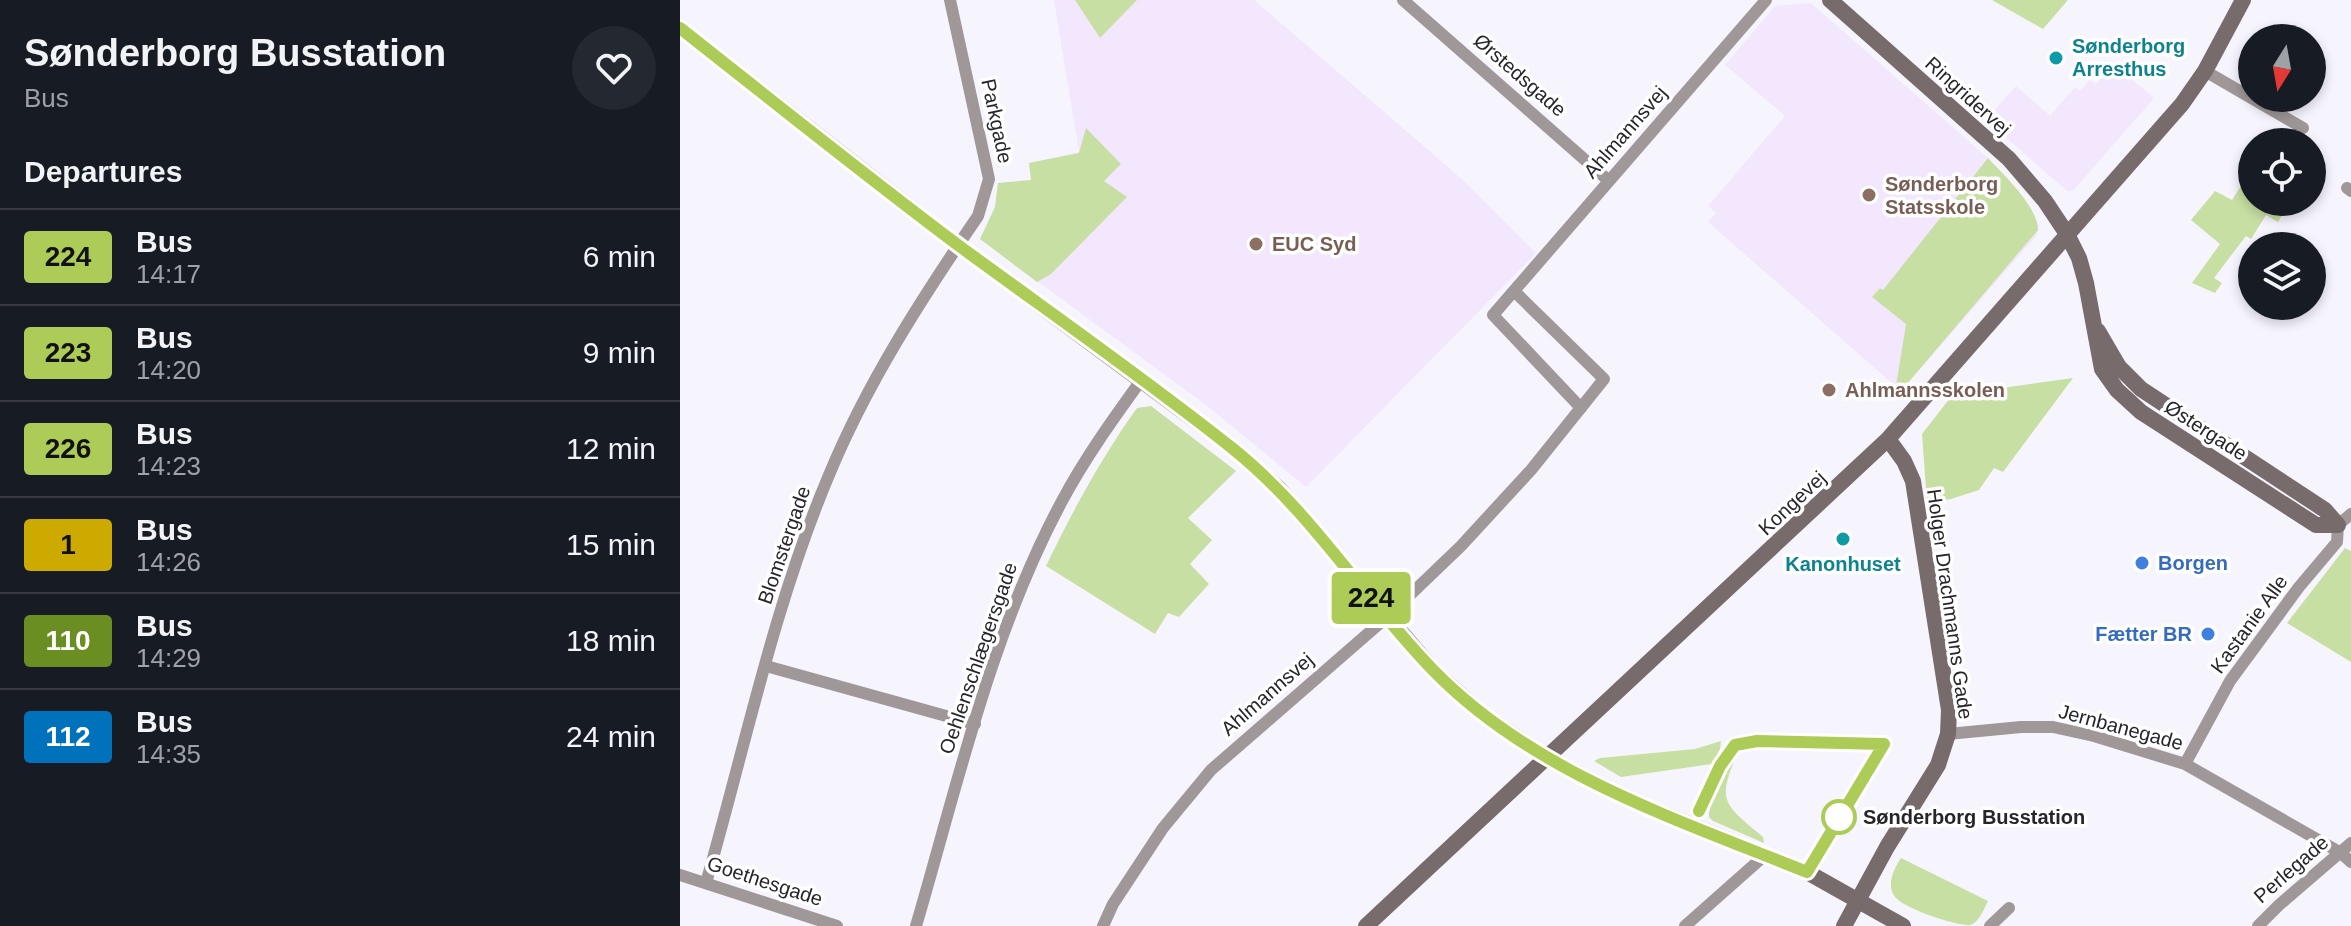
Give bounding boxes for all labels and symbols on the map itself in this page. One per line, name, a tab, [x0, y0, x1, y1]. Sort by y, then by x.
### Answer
north arrow	[2238, 24, 2326, 112]
street label: Ørstedsgade	[1470, 29, 1570, 121]
place label: Sønderborg Arresthus	[2072, 35, 2185, 80]
marker: Sønderborg Arresthus	[2047, 49, 2065, 67]
street label: Ringridervej	[1921, 52, 2015, 140]
street label: Parkgade	[977, 77, 1017, 165]
street label: Ahlmannsvej	[1579, 82, 1671, 182]
place label: Sønderborg Statsskole	[1885, 173, 1998, 218]
marker: Sønderborg Statsskole	[1860, 186, 1878, 204]
place label: EUC Syd	[1272, 233, 1356, 255]
marker: EUC Syd	[1247, 235, 1265, 253]
place label: Ahlmannsskolen	[1845, 379, 2005, 401]
marker: Ahlmannsskolen	[1820, 381, 1838, 399]
street label: Østergade	[2161, 395, 2251, 465]
street label: Kongevej	[1754, 467, 1830, 539]
street label: Blomstergade	[754, 483, 814, 607]
street label: Holger Drachmanns Gade	[1923, 487, 1977, 721]
marker: Kanonhuset	[1834, 530, 1852, 548]
place label: Borgen	[2158, 552, 2228, 574]
place label: Kanonhuset	[1785, 553, 1901, 575]
marker: Borgen	[2133, 554, 2151, 572]
street label: Oehlenschlægersgade	[935, 559, 1021, 757]
street label: Kastanie Alle	[2206, 571, 2292, 677]
line badge: 224	[1325, 572, 1417, 624]
place label: Fætter BR	[2095, 623, 2193, 645]
marker: Fætter BR	[2199, 625, 2217, 643]
street label: Ahlmannsvej	[1217, 648, 1317, 740]
street label: Jernbanegade	[2056, 700, 2186, 754]
marker: Sønderborg Busstation	[1822, 800, 1856, 834]
place label: Sønderborg Busstation	[1863, 806, 2085, 828]
street label: Perlegade	[2249, 831, 2333, 907]
street label: Goethesgade	[704, 852, 826, 910]

